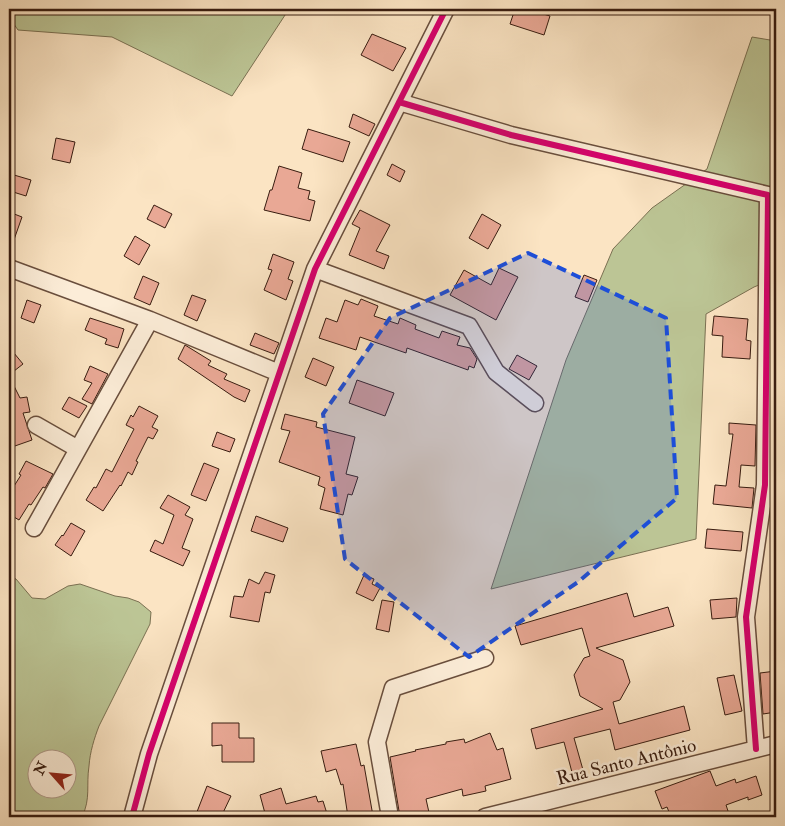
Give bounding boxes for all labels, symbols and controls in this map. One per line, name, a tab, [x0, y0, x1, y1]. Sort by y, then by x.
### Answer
street label: Rua Santo Antônio	[554, 733, 699, 791]
north arrow	[28, 748, 78, 798]
text: N	[30, 758, 51, 779]

